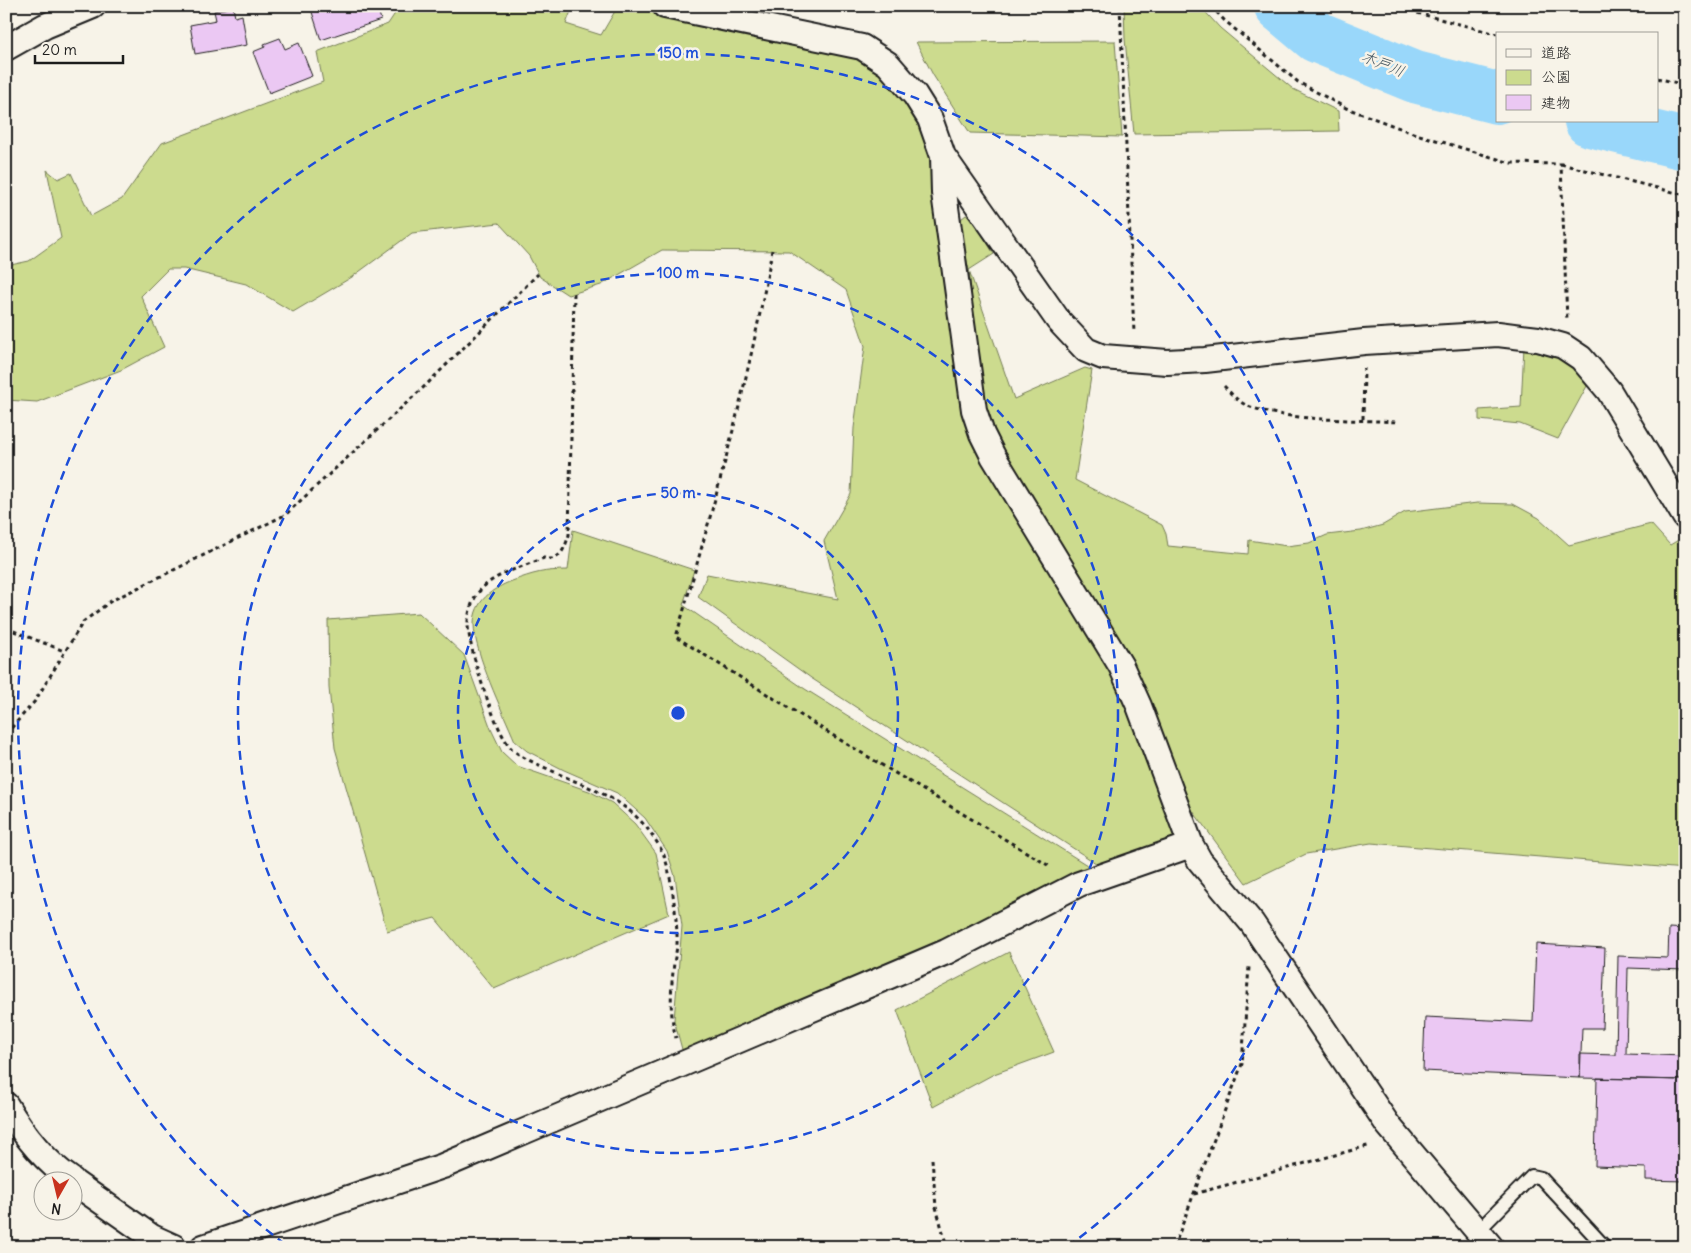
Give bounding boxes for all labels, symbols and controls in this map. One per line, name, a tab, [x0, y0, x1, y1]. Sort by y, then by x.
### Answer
scale bar	[35, 32, 122, 64]
legend	[1496, 32, 1658, 122]
text: 20 m	[42, 40, 77, 59]
text: 150 m	[657, 43, 699, 62]
text: 道路	[1541, 43, 1571, 62]
water label: 木戸川	[1359, 46, 1408, 81]
text: 公園	[1541, 67, 1571, 86]
text: 建物	[1541, 93, 1571, 112]
text: 100 m	[657, 263, 699, 282]
text: 50 m	[660, 483, 696, 502]
centre of rings	[669, 704, 687, 722]
north arrow	[32, 1170, 82, 1220]
text: N	[50, 1199, 62, 1218]

